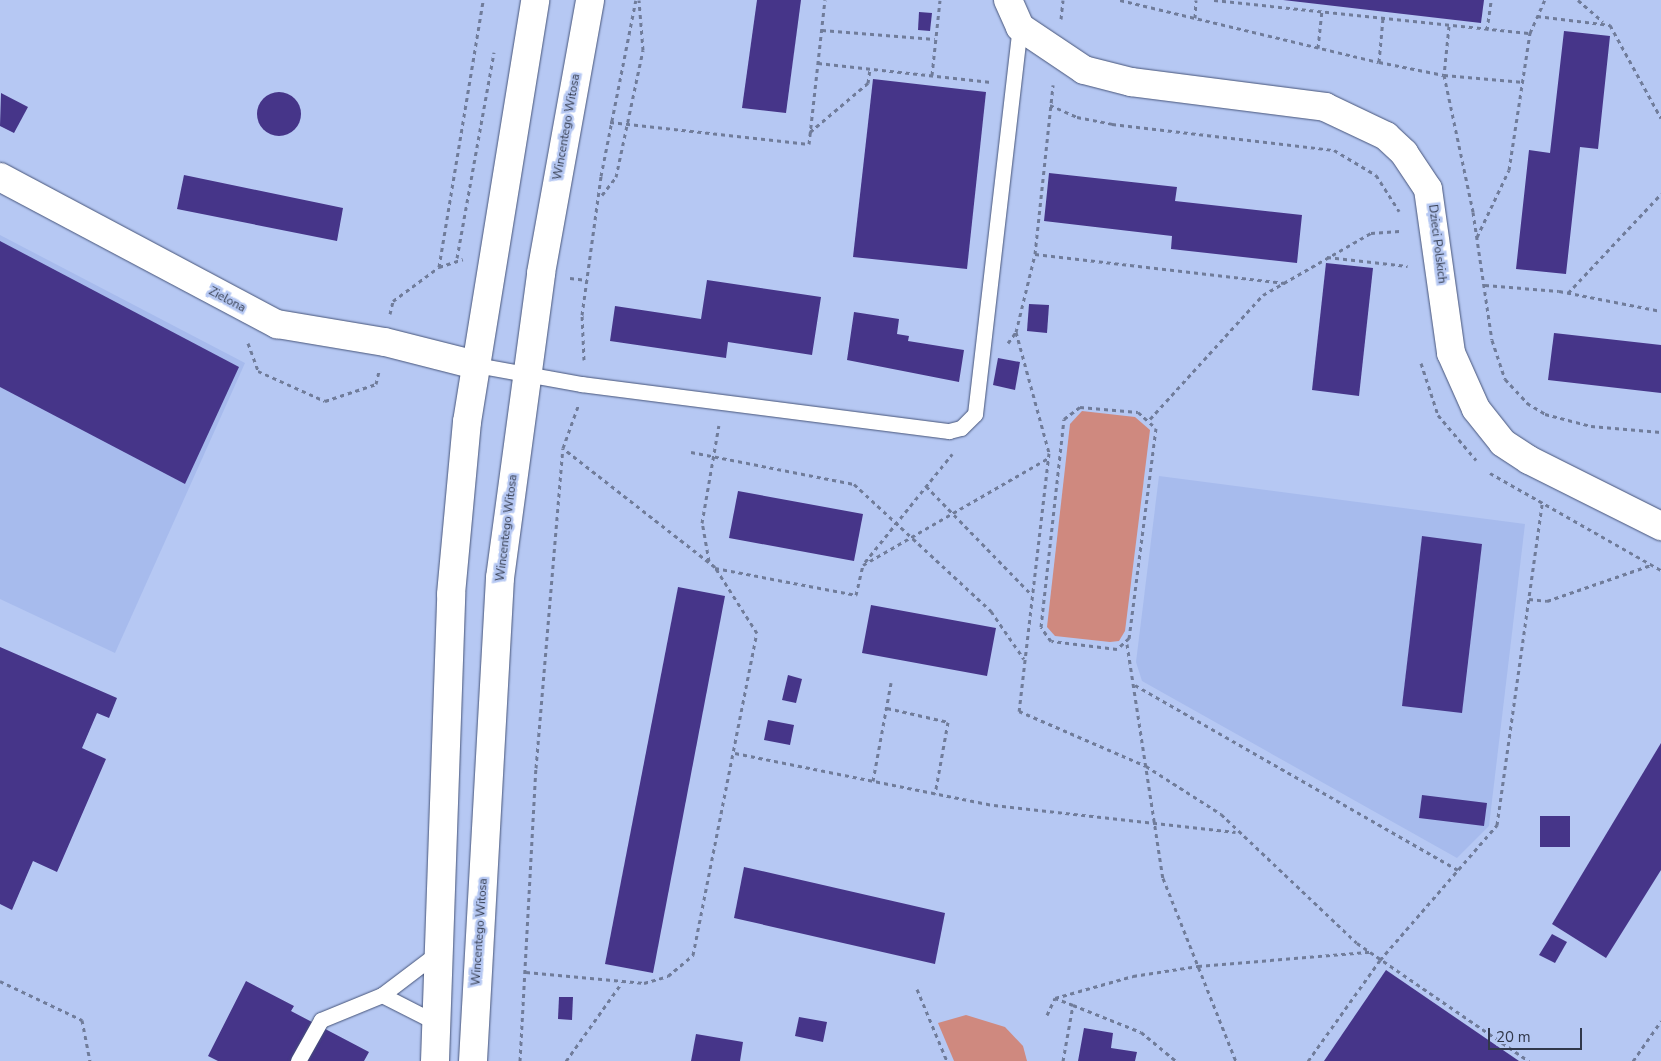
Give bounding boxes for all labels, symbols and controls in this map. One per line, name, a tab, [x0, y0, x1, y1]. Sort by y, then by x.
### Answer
street label: Wincentego Witosa	[551, 73, 583, 181]
street label: Dzieci Polskich	[1425, 204, 1449, 284]
street label: Zielona	[206, 284, 248, 316]
street label: Wincentego Witosa	[493, 474, 521, 582]
street label: Wincentego Witosa	[469, 878, 491, 986]
scale bar	[1491, 1018, 1585, 1050]
text: 20 m	[1496, 1027, 1531, 1047]

